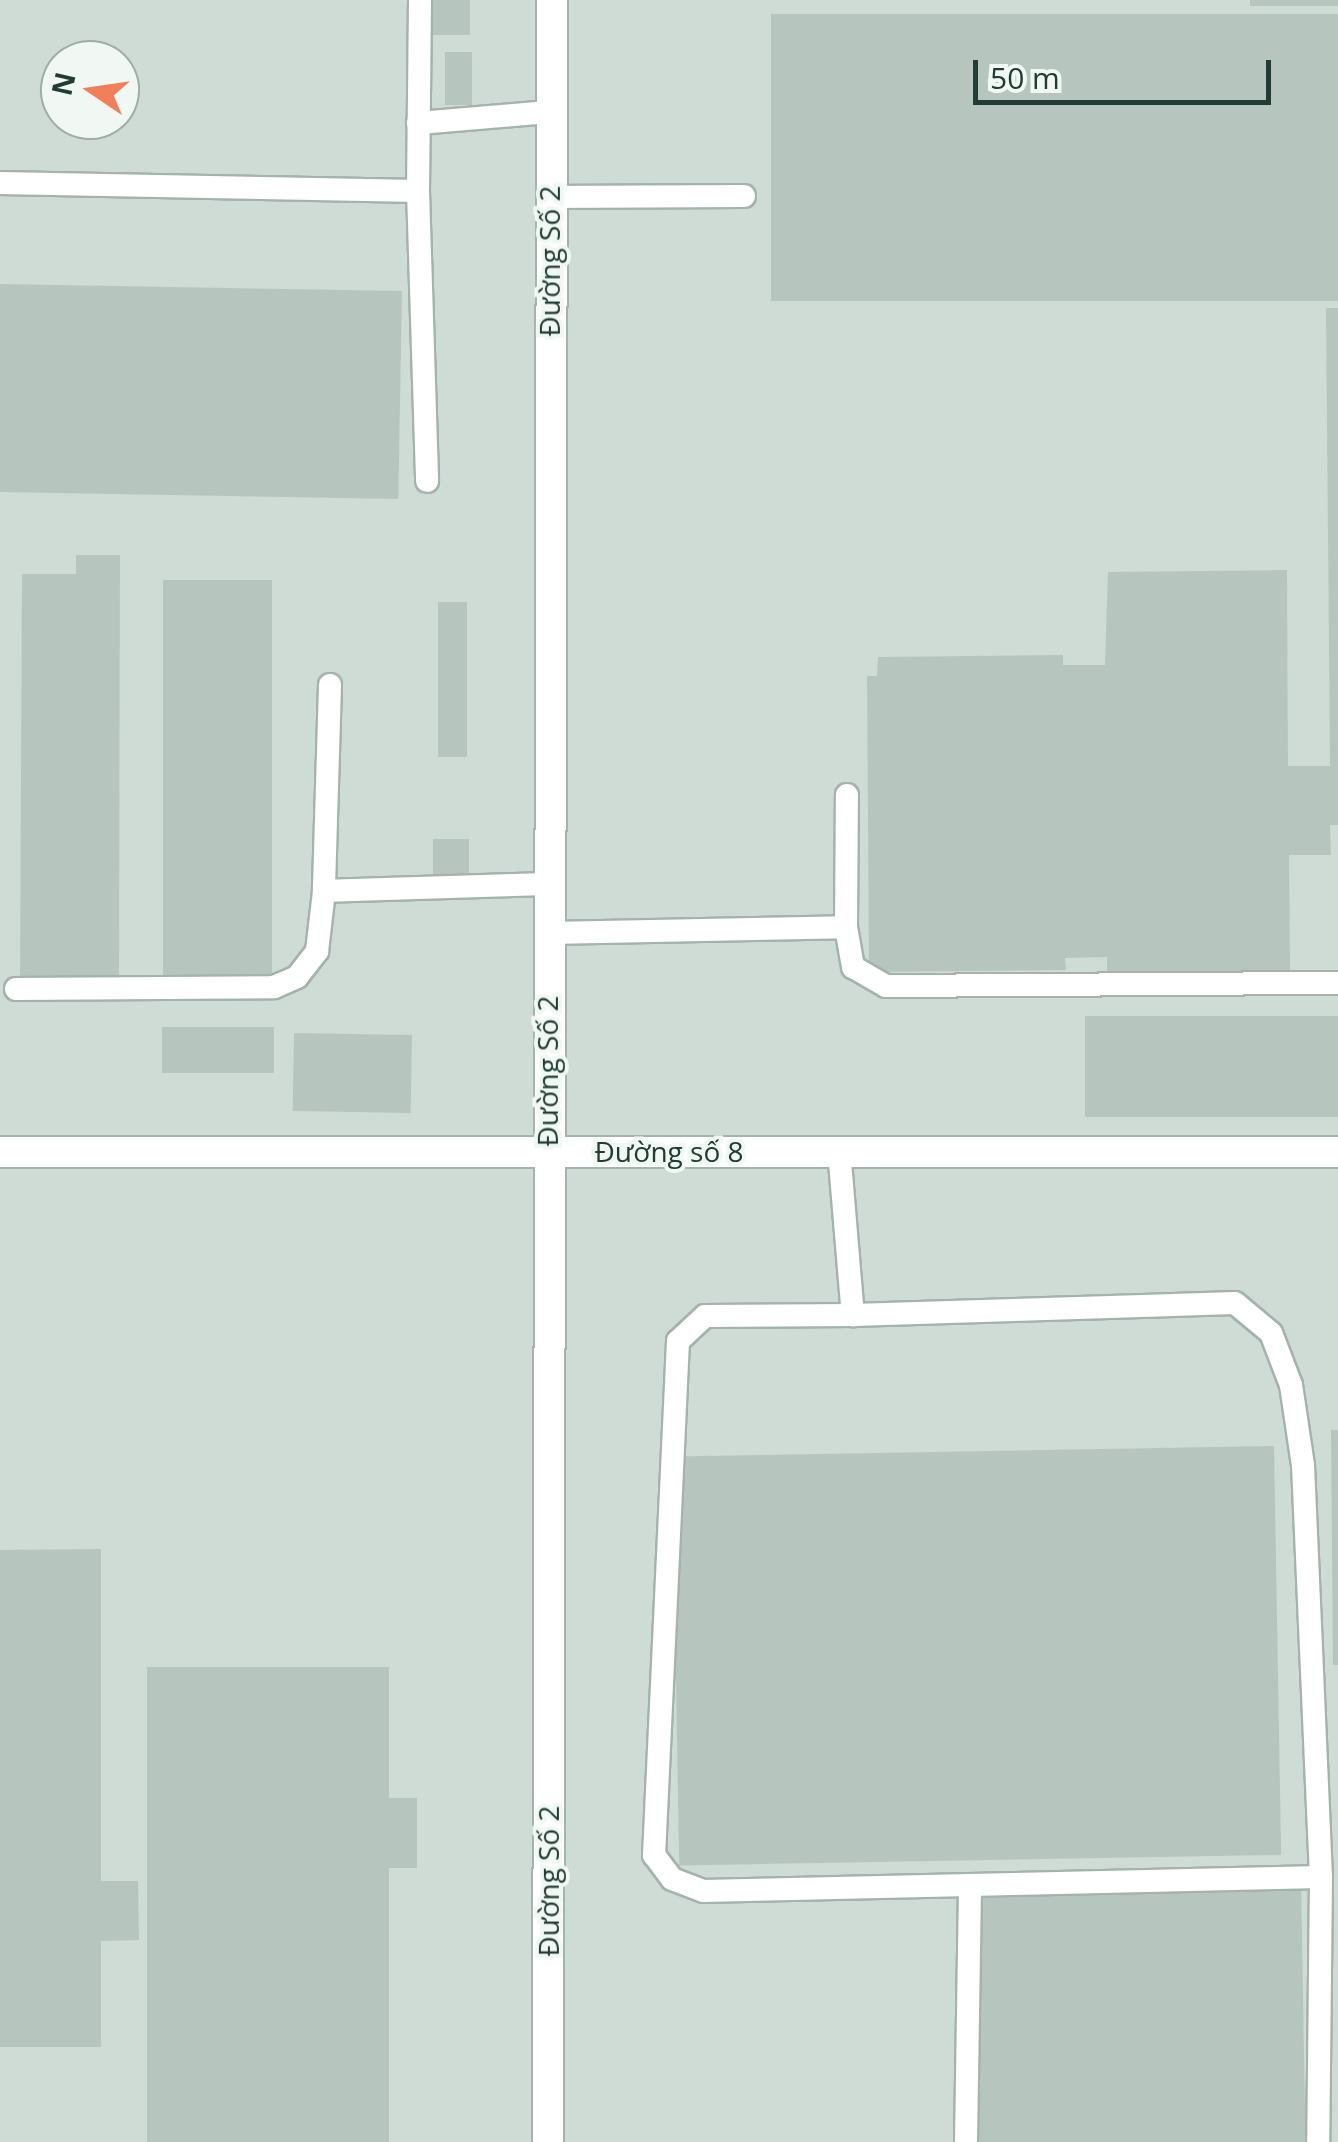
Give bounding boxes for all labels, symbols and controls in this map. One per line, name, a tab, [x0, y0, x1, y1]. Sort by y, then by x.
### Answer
north arrow	[40, 40, 140, 140]
scale bar	[978, 40, 1276, 102]
text: 50 m	[990, 57, 1060, 98]
text: N	[42, 68, 84, 99]
street label: Đường Số 2	[532, 185, 566, 337]
street label: Đường Số 2	[530, 995, 564, 1147]
street label: Đường số 8	[594, 1134, 744, 1168]
street label: Đường Số 2	[531, 1805, 565, 1957]

